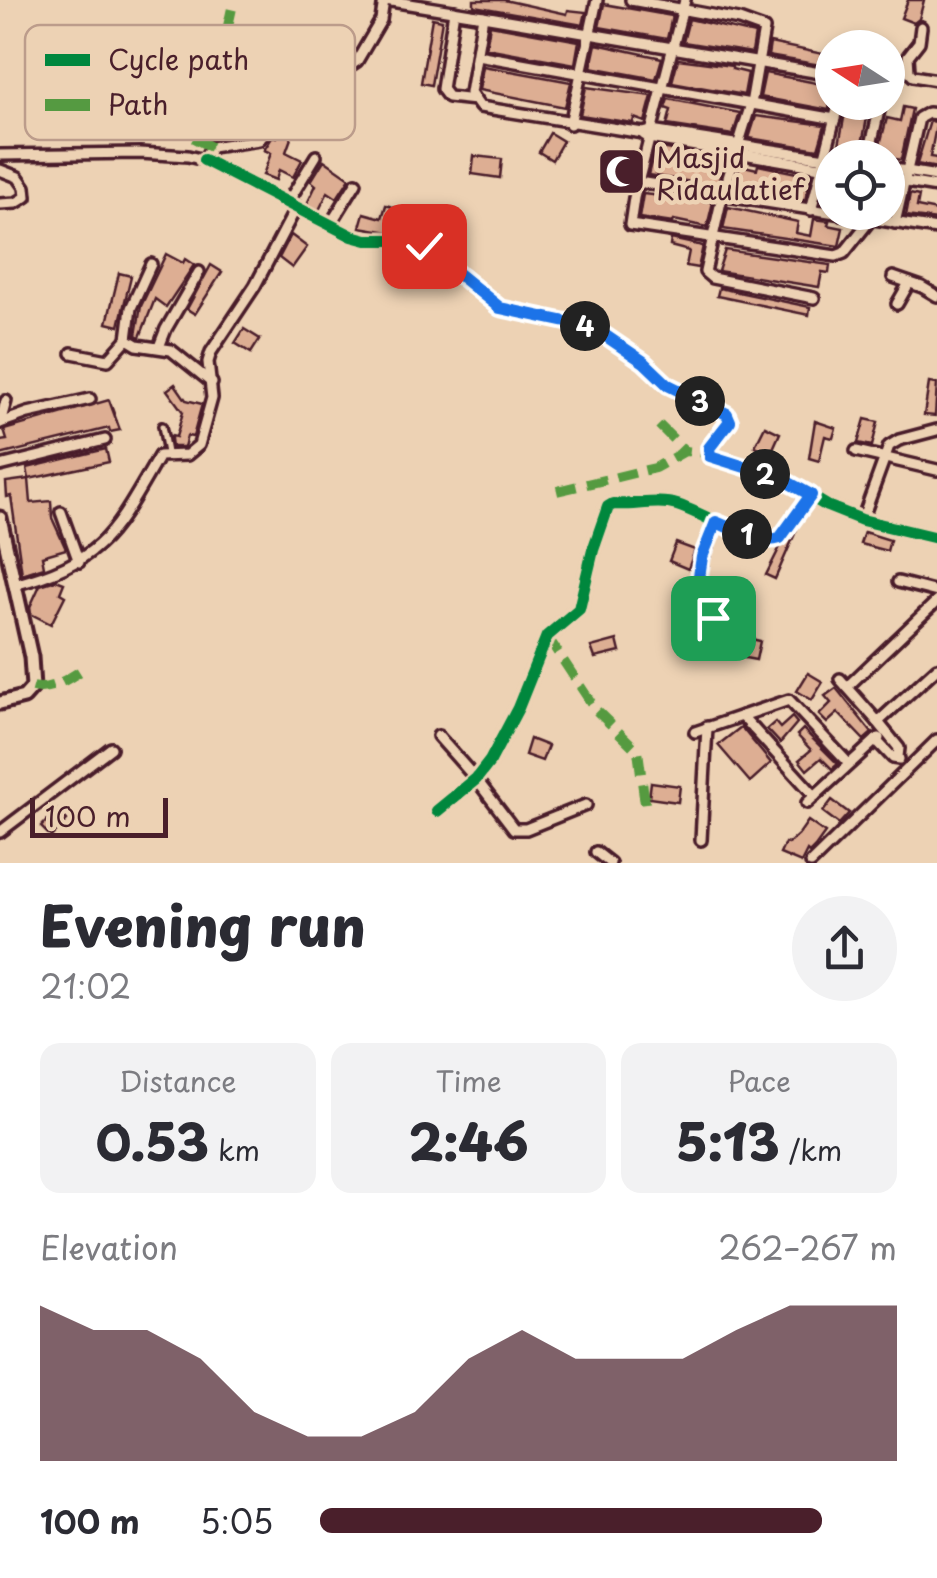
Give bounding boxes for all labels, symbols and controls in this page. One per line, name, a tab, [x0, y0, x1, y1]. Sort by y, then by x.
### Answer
legend	[25, 25, 355, 140]
north arrow	[815, 30, 905, 120]
map controls	[815, 30, 905, 230]
text: Cycle path	[108, 37, 249, 80]
text: Path	[108, 82, 168, 125]
place label: Masjid Ridaulatief	[656, 135, 807, 210]
button: locate	[815, 140, 905, 230]
mosque icon: Masjid Ridaulatief	[595, 146, 647, 198]
pin	[382, 204, 467, 289]
icon: check	[397, 219, 452, 274]
pin: 4	[560, 301, 610, 351]
text: 4	[575, 304, 595, 347]
pin: 3	[675, 376, 725, 426]
text: 3	[691, 379, 709, 422]
pin: 2	[740, 449, 790, 499]
text: 2	[755, 452, 775, 495]
pin: 1	[722, 509, 772, 559]
text: 1	[740, 512, 754, 555]
pin	[671, 576, 756, 661]
icon: arrive	[686, 591, 741, 646]
scale bar	[30, 793, 168, 838]
text: 100 m	[45, 794, 131, 837]
text: Evening run	[40, 883, 366, 966]
button: share	[792, 896, 897, 1001]
text: 21:02	[40, 962, 131, 1010]
text: Distance	[119, 1059, 237, 1102]
text: Time	[435, 1059, 502, 1102]
text: Pace	[728, 1059, 791, 1102]
text: 0.53	[96, 1102, 209, 1178]
text: 2:46	[409, 1102, 528, 1178]
text: 5:13	[676, 1102, 780, 1178]
text: km	[209, 1128, 260, 1171]
text: /km	[780, 1128, 842, 1171]
text: Elevation	[40, 1223, 178, 1271]
text: 262–267 m	[718, 1223, 897, 1271]
text: 100 m	[40, 1497, 140, 1545]
text: 5:05	[200, 1497, 273, 1545]

